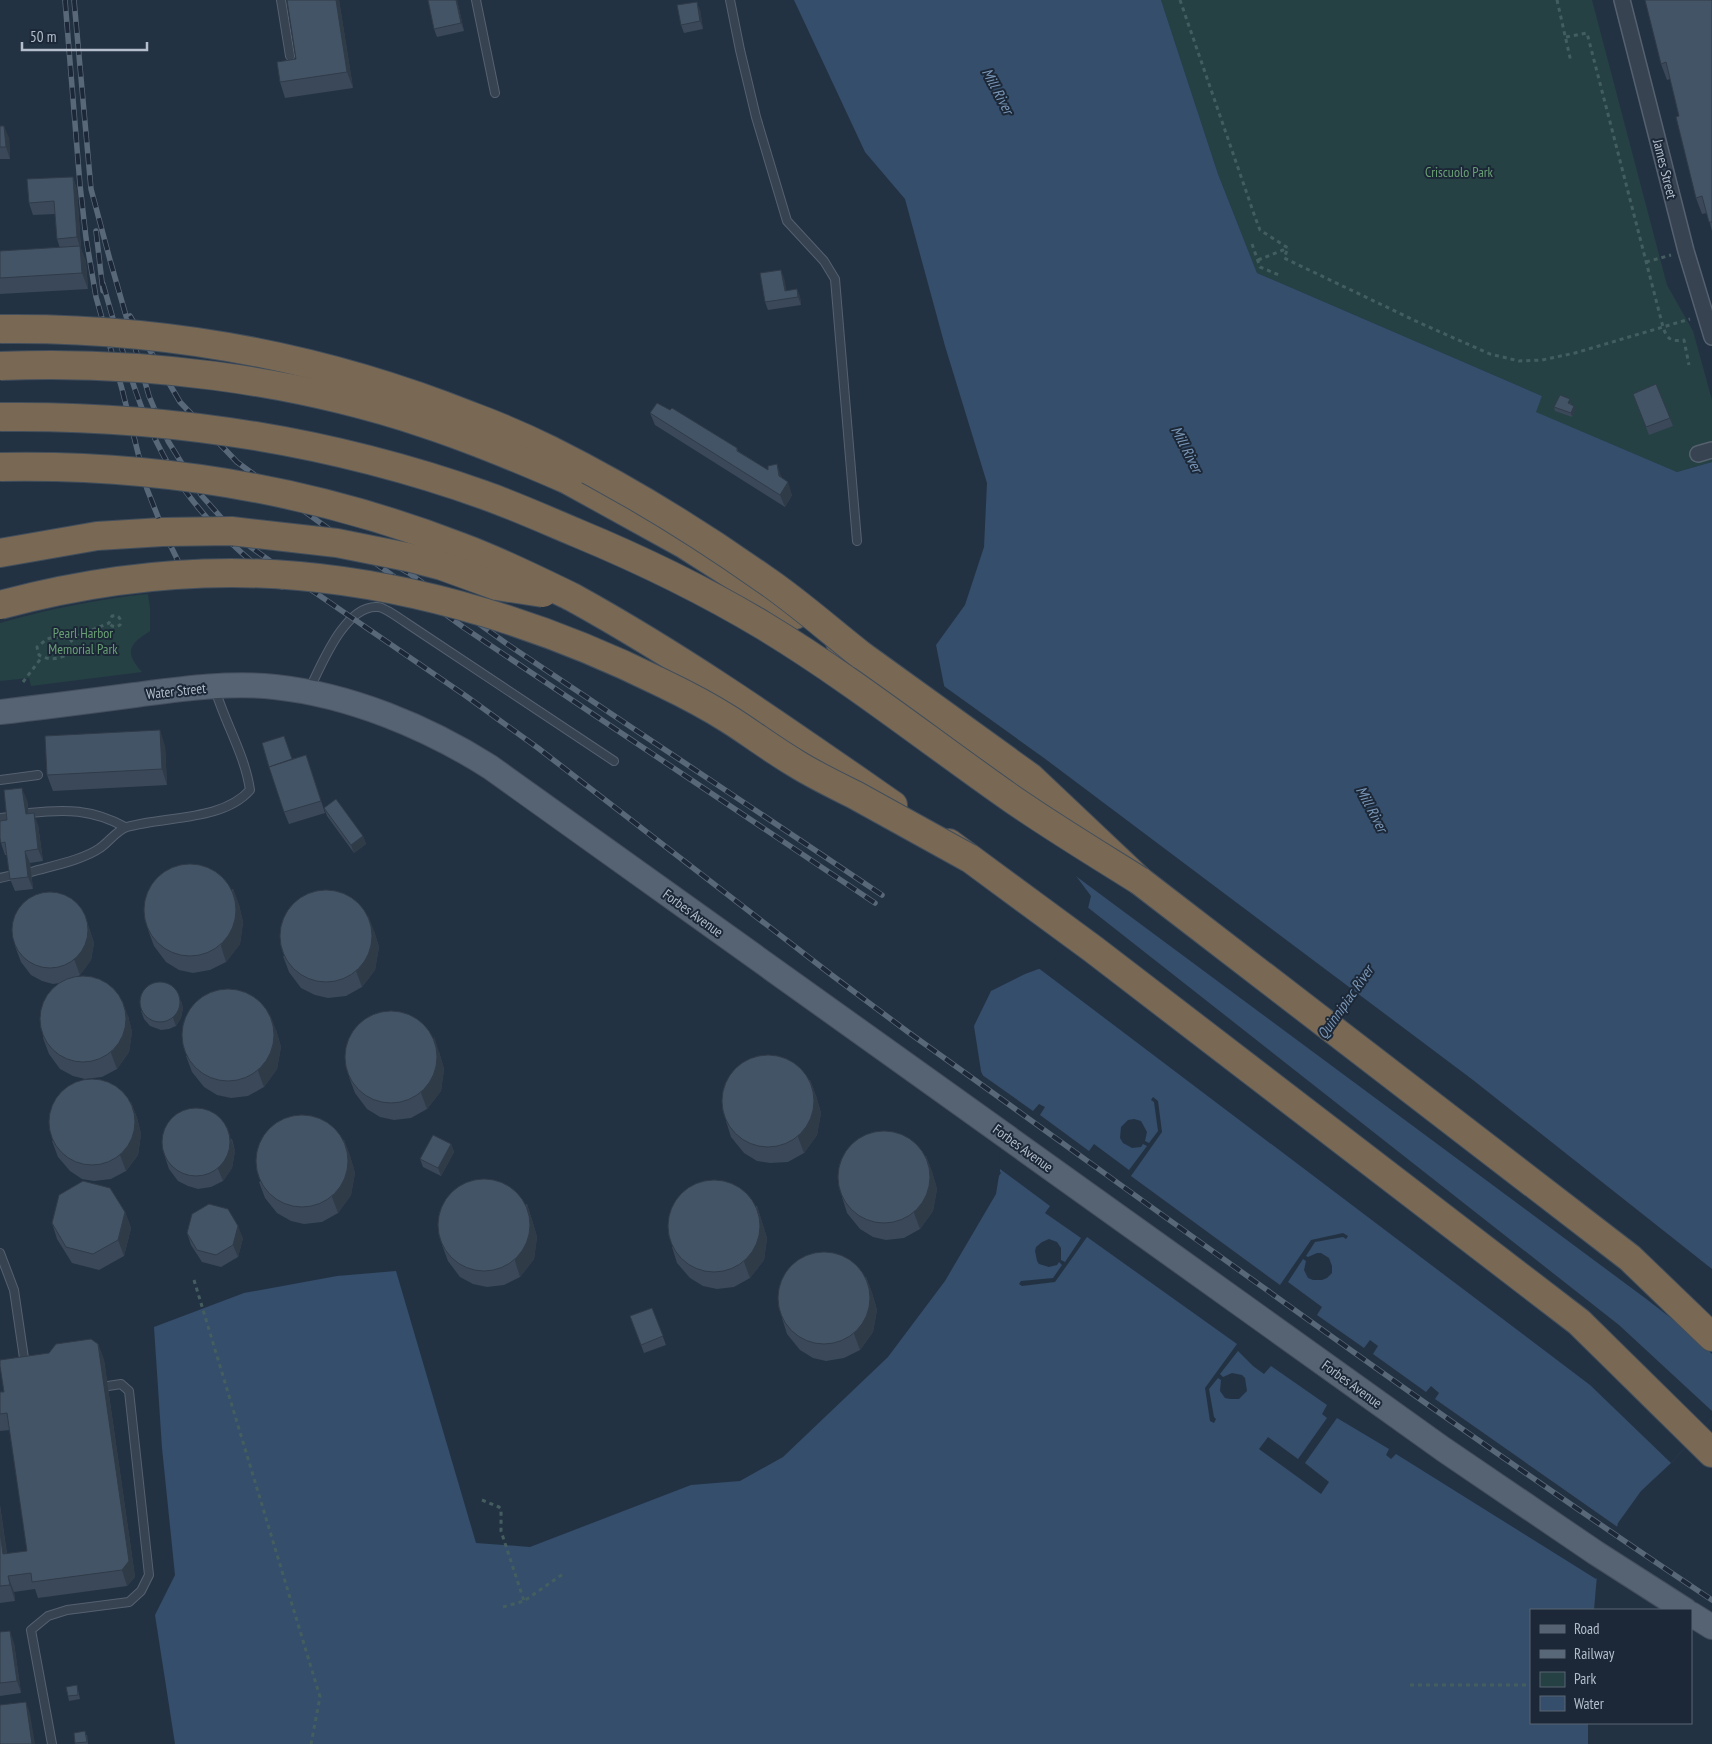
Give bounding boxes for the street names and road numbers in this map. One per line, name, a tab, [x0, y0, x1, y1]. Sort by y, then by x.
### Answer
street label: James Street	[1649, 136, 1681, 201]
street label: Water Street	[145, 679, 207, 703]
street label: Forbes Avenue	[659, 885, 727, 941]
street label: Forbes Avenue	[989, 1120, 1057, 1176]
street label: Forbes Avenue	[1318, 1356, 1386, 1412]

